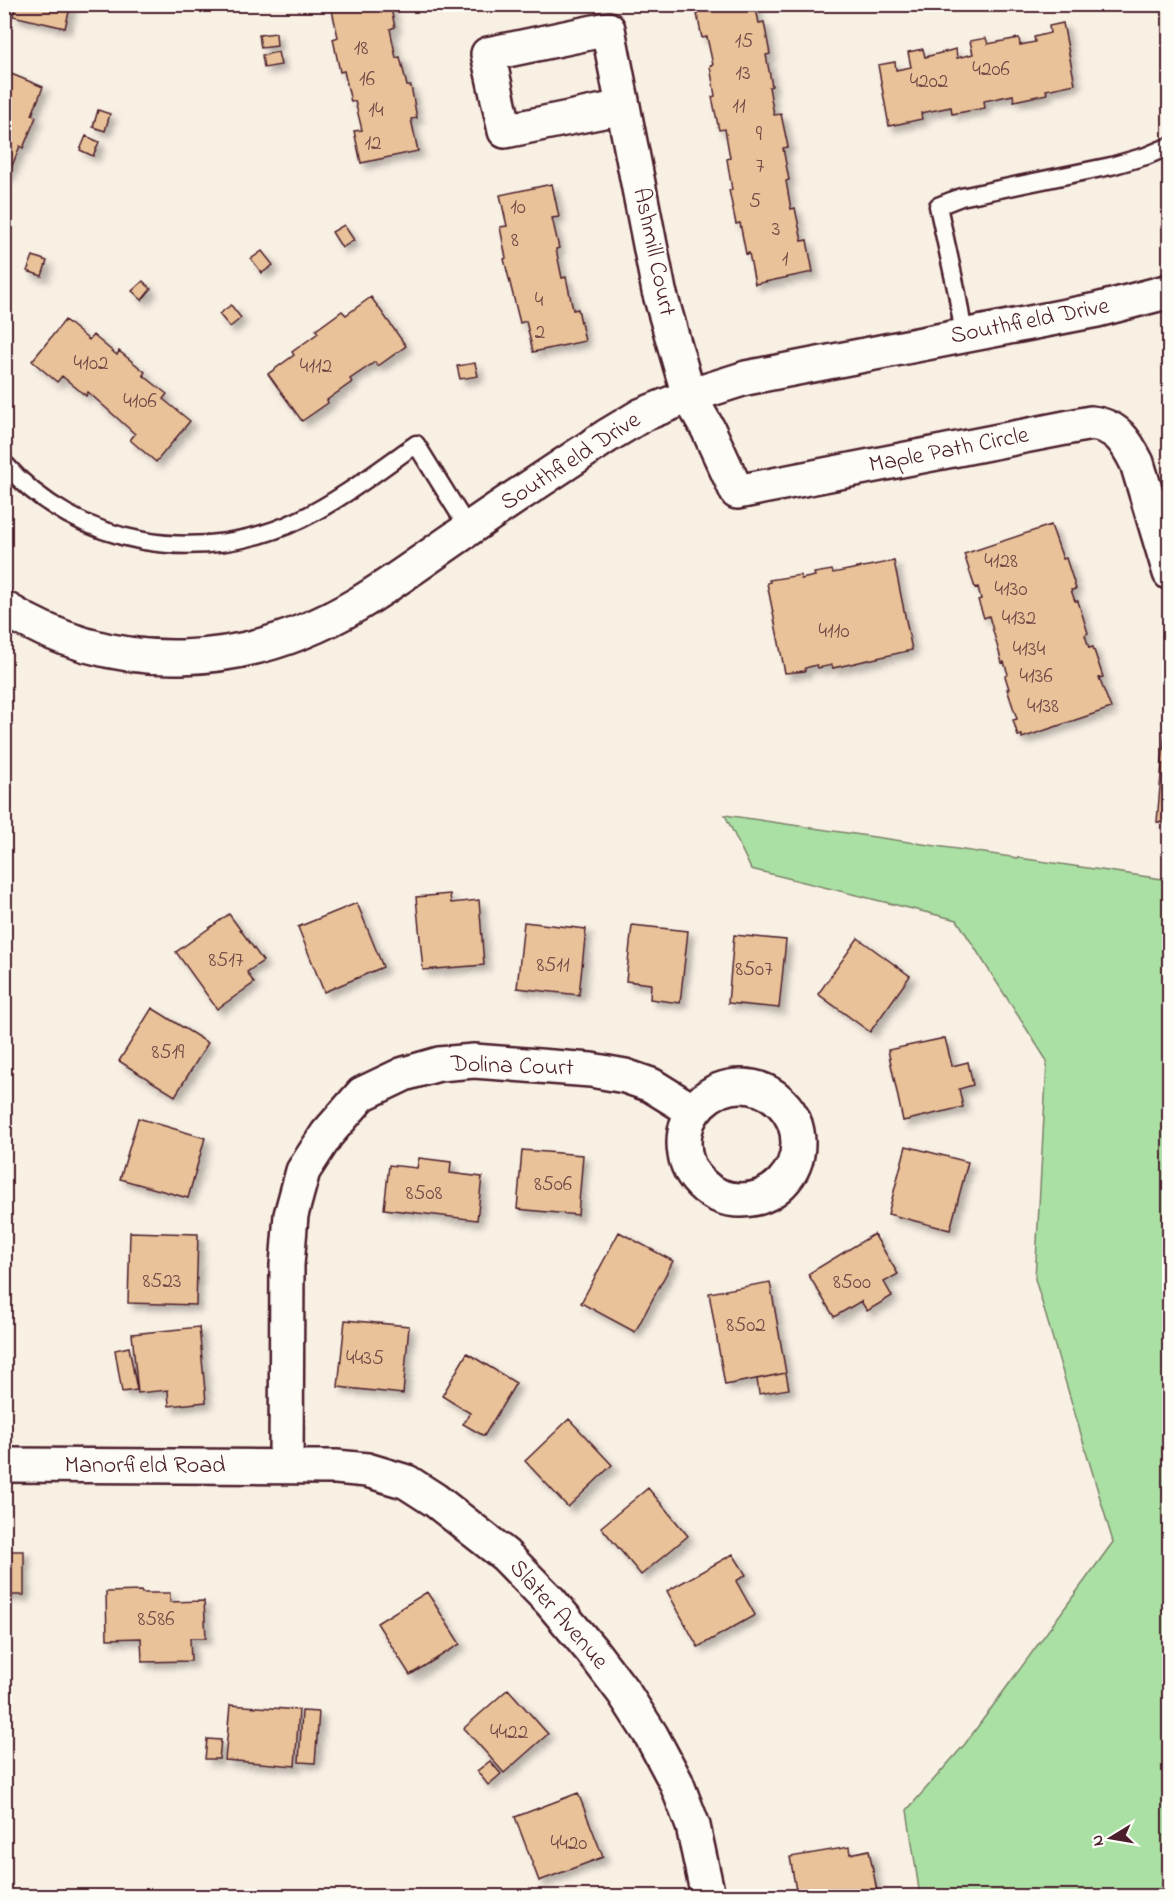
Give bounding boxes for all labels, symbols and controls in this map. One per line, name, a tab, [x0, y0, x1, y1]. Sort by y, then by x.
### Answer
house number: 15	[735, 27, 753, 57]
house number: 18	[354, 34, 368, 64]
house number: 4206	[972, 55, 1010, 85]
house number: 13	[735, 59, 751, 89]
house number: 16	[359, 65, 375, 95]
house number: 4202	[910, 67, 948, 97]
house number: 11	[732, 92, 746, 122]
house number: 14	[368, 96, 384, 126]
house number: 9	[756, 120, 763, 150]
house number: 12	[364, 129, 382, 159]
house number: 7	[756, 152, 765, 182]
street label: Ashmill Court	[622, 185, 684, 319]
house number: 5	[749, 187, 761, 217]
house number: 10	[510, 193, 526, 223]
house number: 3	[772, 215, 780, 245]
house number: 8	[511, 226, 519, 256]
house number: 1	[782, 245, 789, 275]
house number: 4	[535, 286, 544, 316]
street label: Southfield Drive	[948, 289, 1113, 355]
house number: 2	[535, 318, 545, 348]
house number: 4102	[74, 349, 108, 379]
house number: 4112	[300, 352, 332, 382]
house number: 4106	[123, 387, 157, 417]
street label: Southfield Drive	[494, 403, 648, 520]
street label: Maple Path Circle	[866, 418, 1032, 484]
house number: 4128	[984, 547, 1018, 577]
house number: 4130	[994, 575, 1028, 605]
house number: 4132	[1002, 604, 1036, 634]
house number: 4110	[818, 617, 850, 647]
house number: 4134	[1013, 635, 1046, 665]
house number: 4136	[1019, 662, 1053, 692]
house number: 4138	[1027, 692, 1059, 722]
house number: 8517	[208, 946, 244, 976]
house number: 8511	[536, 951, 570, 981]
house number: 8507	[735, 955, 773, 985]
house number: 8519	[152, 1038, 185, 1068]
street label: Dolina Court	[449, 1047, 574, 1087]
house number: 8506	[534, 1170, 572, 1200]
house number: 8508	[406, 1179, 443, 1209]
house number: 8523	[143, 1267, 182, 1297]
house number: 8500	[833, 1268, 871, 1298]
house number: 8502	[726, 1311, 766, 1341]
house number: 4435	[346, 1344, 384, 1374]
street label: Manorfield Road	[64, 1449, 226, 1484]
street label: Slater Avenue	[500, 1552, 616, 1678]
house number: 8586	[137, 1605, 175, 1635]
house number: 4422	[490, 1718, 528, 1748]
north arrow	[1081, 1808, 1141, 1868]
house number: 4420	[551, 1829, 587, 1859]
text: N	[1085, 1833, 1111, 1848]

